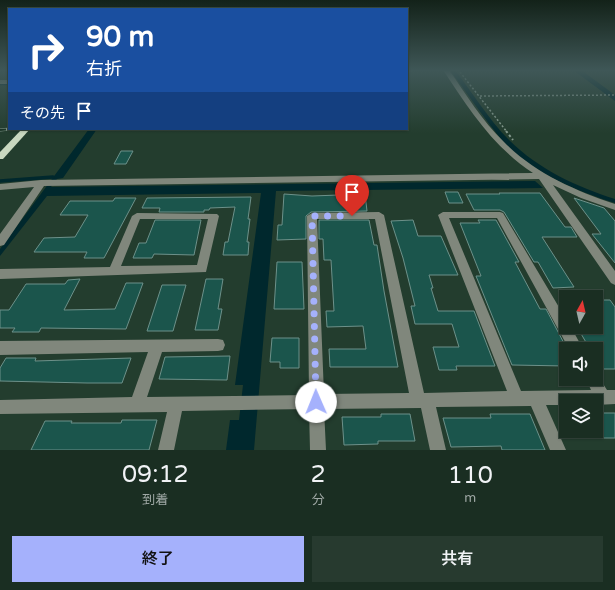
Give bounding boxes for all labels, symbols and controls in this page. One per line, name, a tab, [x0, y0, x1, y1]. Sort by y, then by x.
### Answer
text: 90 m	[86, 20, 154, 54]
icon: right	[20, 24, 72, 76]
text: 右折	[86, 58, 122, 80]
icon: arrive	[73, 100, 95, 122]
text: その先	[20, 104, 65, 122]
pin	[335, 175, 369, 216]
icon: arrive	[341, 181, 363, 203]
north arrow	[559, 290, 603, 334]
map controls	[559, 290, 603, 438]
button: sound	[559, 342, 603, 386]
position arrow	[295, 381, 337, 423]
button: layers	[559, 394, 603, 438]
text: 09:12	[122, 460, 189, 489]
text: 2	[311, 460, 326, 489]
text: 110	[448, 461, 493, 490]
text: m	[464, 490, 476, 506]
text: 到着	[142, 492, 168, 508]
text: 分	[312, 492, 325, 508]
button: 終了	[12, 536, 304, 582]
button: 共有	[312, 536, 603, 582]

